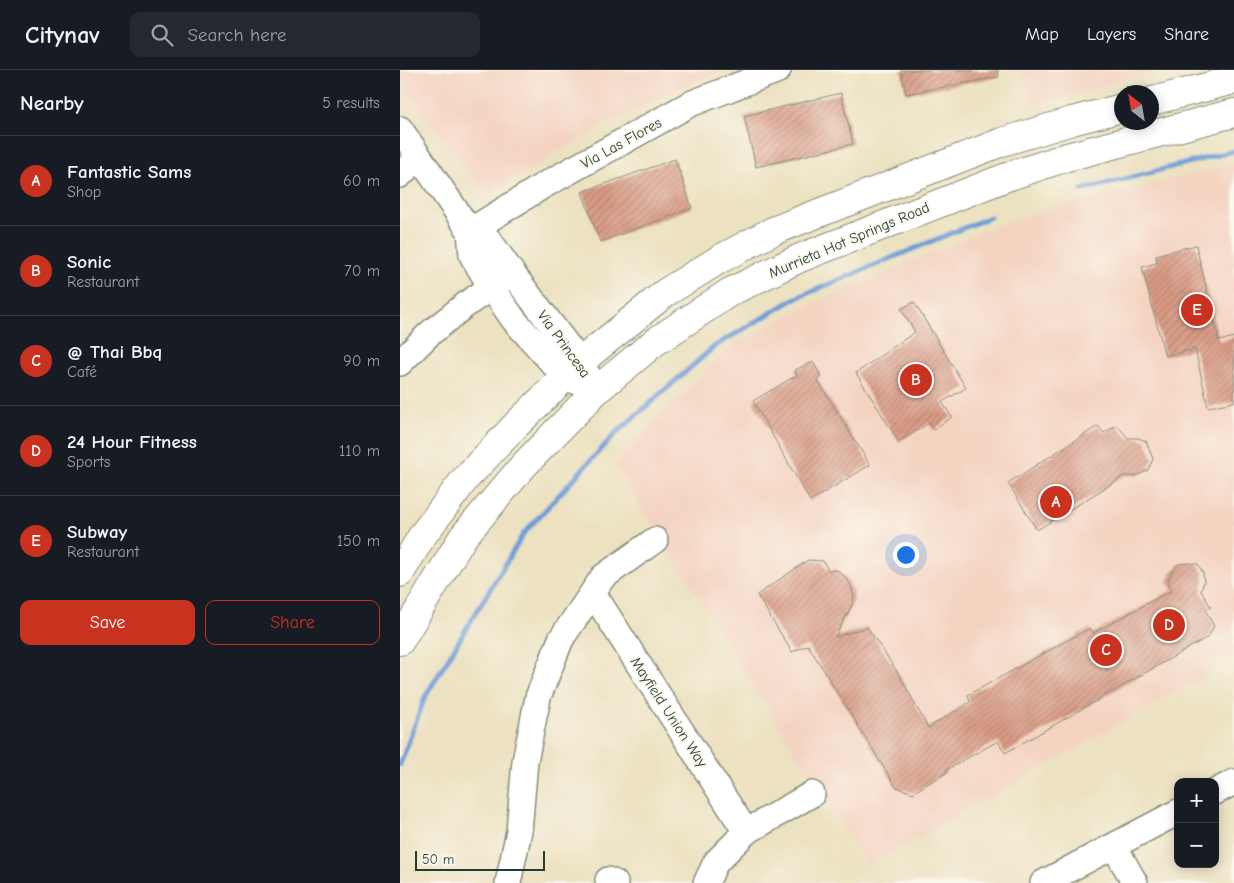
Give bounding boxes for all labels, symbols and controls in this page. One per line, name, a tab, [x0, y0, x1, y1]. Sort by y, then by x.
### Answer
search box	[130, 12, 480, 57]
text: Citynav	[25, 21, 100, 49]
icon: search	[148, 21, 176, 49]
text: Search here	[188, 24, 286, 46]
text: Map	[1025, 24, 1059, 45]
text: Layers	[1087, 24, 1136, 45]
text: Share	[1164, 24, 1209, 45]
north arrow	[1114, 85, 1159, 130]
text: Nearby	[20, 91, 84, 115]
text: 5 results	[322, 94, 380, 112]
street label: Via Las Flores	[577, 113, 665, 173]
text: Fantastic Sams	[67, 161, 191, 183]
text: A	[32, 172, 40, 190]
text: 60 m	[343, 172, 380, 190]
text: Shop	[67, 183, 101, 201]
street label: Murrieta Hot Springs Road	[766, 198, 932, 282]
text: Sonic	[67, 251, 111, 273]
text: B	[31, 262, 41, 280]
text: 70 m	[344, 262, 380, 280]
text: Restaurant	[67, 273, 139, 291]
pin: E	[1181, 291, 1213, 329]
street label: Via Princesa	[534, 307, 594, 381]
text: @ Thai Bbq	[67, 341, 162, 363]
text: C	[31, 352, 41, 370]
text: 90 m	[343, 352, 380, 370]
pin: B	[900, 361, 932, 399]
text: Café	[67, 363, 97, 381]
text: 24 Hour Fitness	[67, 431, 197, 453]
text: D	[31, 442, 41, 460]
text: 110 m	[339, 442, 380, 460]
text: Sports	[67, 453, 110, 471]
pin: A	[1040, 483, 1072, 521]
text: Subway	[67, 521, 127, 543]
text: E	[31, 532, 41, 550]
text: 150 m	[337, 532, 380, 550]
your location	[893, 542, 919, 568]
text: Restaurant	[67, 543, 139, 561]
button: Save	[20, 600, 195, 645]
button: Share	[205, 600, 380, 645]
pin: D	[1153, 606, 1185, 644]
pin: C	[1090, 631, 1122, 669]
street label: Mayfield Union Way	[627, 653, 712, 771]
map controls	[1174, 778, 1219, 868]
button: +	[1174, 778, 1219, 823]
button: −	[1174, 823, 1219, 868]
scale bar	[415, 848, 545, 871]
text: 50 m	[422, 851, 454, 868]

